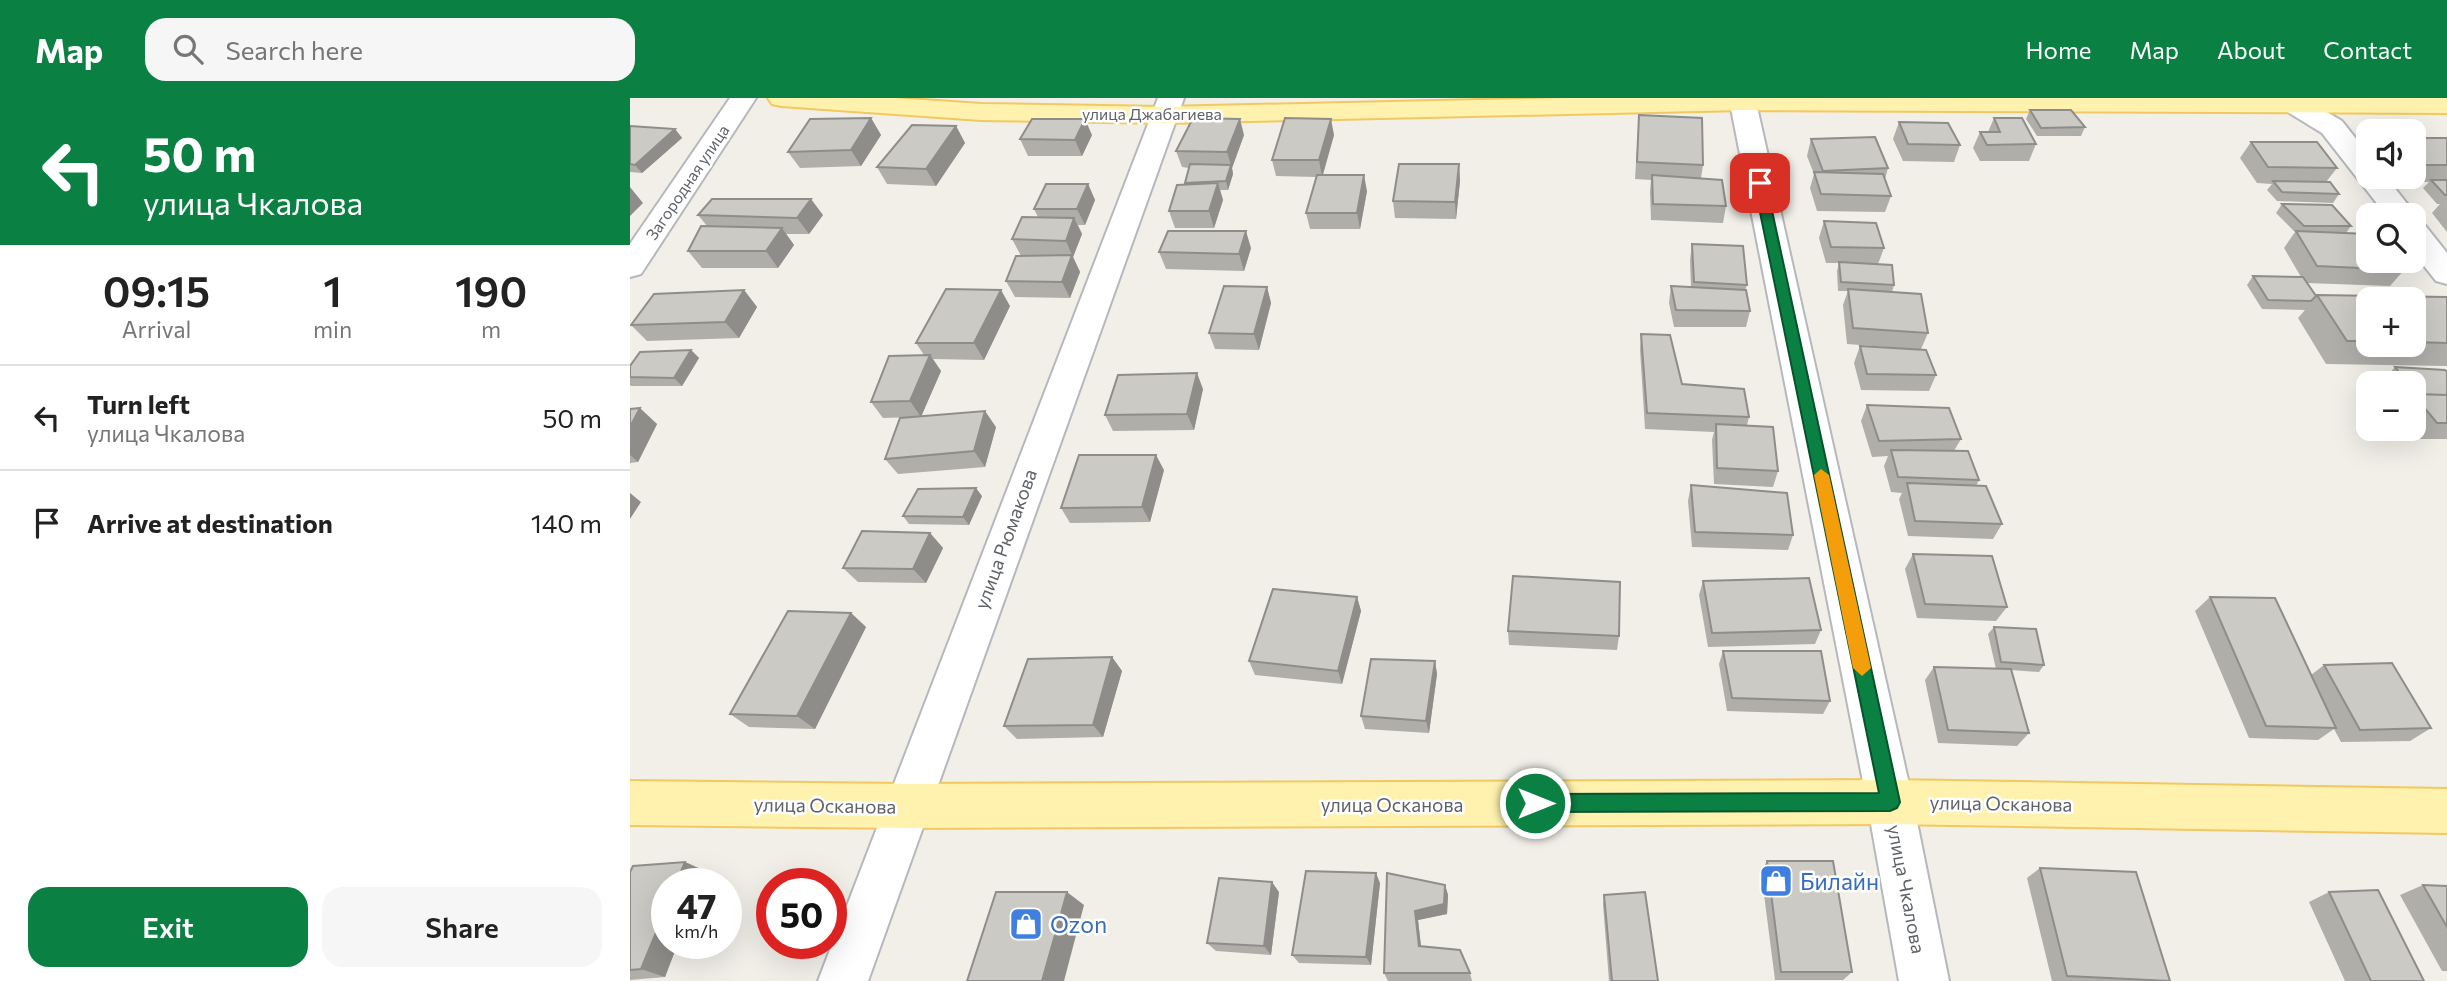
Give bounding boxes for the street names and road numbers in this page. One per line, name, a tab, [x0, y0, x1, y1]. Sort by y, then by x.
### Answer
street label: улица Джабагиева	[1082, 104, 1222, 123]
street label: Загородная улица	[641, 121, 733, 243]
street label: улица Рюмакова	[969, 466, 1041, 612]
street label: улица Осканова	[1929, 790, 2073, 816]
street label: улица Осканова	[753, 792, 897, 818]
street label: улица Осканова	[1321, 793, 1463, 816]
street label: улица Чкалова	[1883, 823, 1931, 955]

